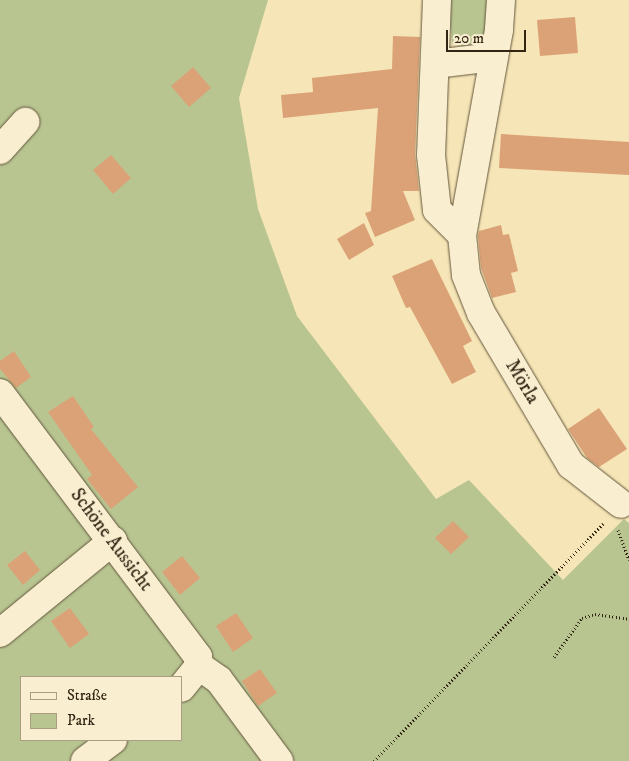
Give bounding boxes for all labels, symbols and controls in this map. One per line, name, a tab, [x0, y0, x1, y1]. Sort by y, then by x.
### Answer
scale bar	[449, 20, 529, 52]
text: 20 m	[454, 29, 484, 48]
street label: Mörla	[500, 356, 544, 408]
street label: Schöne Aussicht	[65, 484, 157, 596]
legend	[20, 676, 182, 741]
text: Straße	[67, 686, 107, 705]
text: Park	[67, 711, 95, 730]

